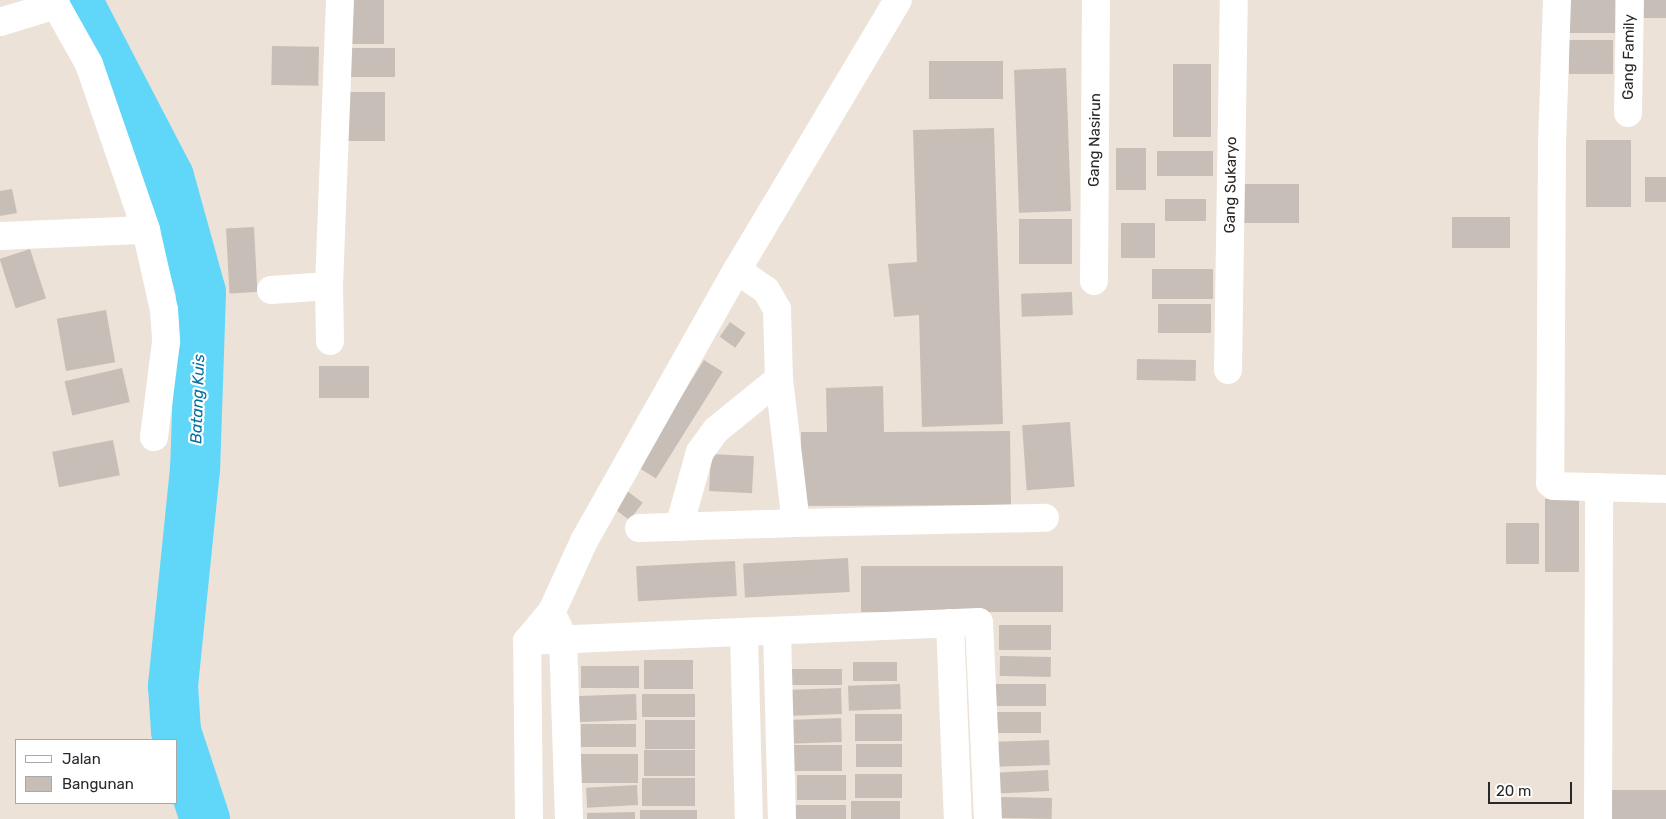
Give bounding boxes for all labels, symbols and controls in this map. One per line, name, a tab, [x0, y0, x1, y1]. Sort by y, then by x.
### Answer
street label: Gang Family	[1619, 14, 1639, 100]
street label: Gang Nasirun	[1085, 93, 1105, 187]
street label: Gang Sukaryo	[1221, 136, 1241, 234]
water label: Batang Kuis	[187, 354, 209, 444]
legend	[15, 739, 178, 804]
text: Jalan	[62, 750, 101, 768]
scale bar	[1491, 772, 1575, 804]
text: Bangunan	[62, 775, 134, 793]
text: 20 m	[1496, 782, 1531, 800]

